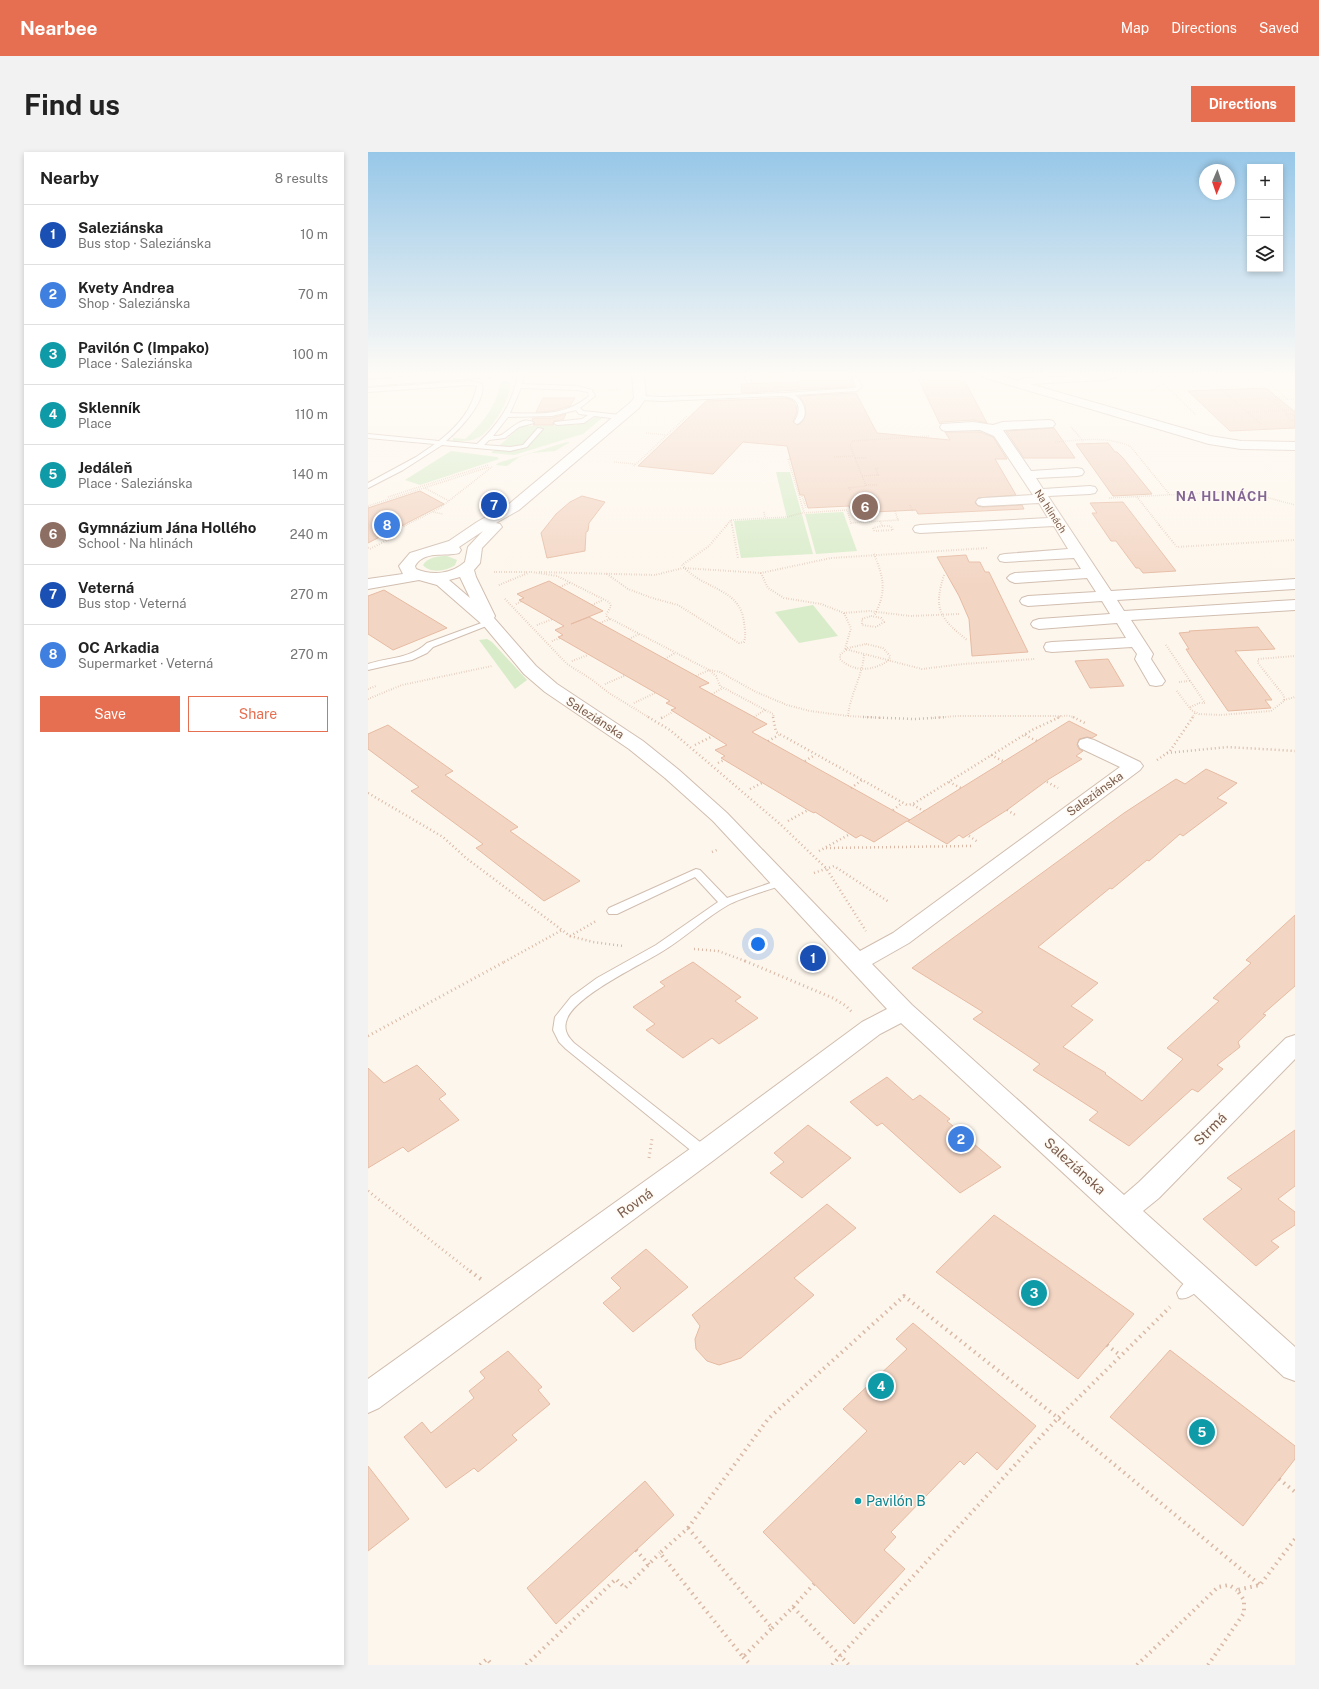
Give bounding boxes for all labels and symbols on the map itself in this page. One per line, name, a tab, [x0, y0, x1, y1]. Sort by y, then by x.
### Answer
north arrow	[1199, 164, 1235, 200]
street label: Na hlinách	[1033, 487, 1070, 535]
district label: NA HLINÁCH	[1176, 488, 1268, 504]
pin: 7	[481, 490, 507, 520]
pin: 6	[852, 492, 878, 522]
pin: 8	[374, 510, 400, 540]
street label: Saleziánska	[563, 694, 627, 742]
street label: Saleziánska	[1064, 769, 1126, 819]
your location	[748, 934, 768, 954]
pin: 1	[800, 943, 826, 973]
street label: Strmá	[1190, 1109, 1230, 1149]
pin: 2	[948, 1124, 974, 1154]
street label: Saleziánska	[1041, 1134, 1109, 1198]
street label: Rovná	[614, 1185, 656, 1221]
pin: 3	[1021, 1278, 1047, 1308]
pin: 4	[868, 1371, 894, 1401]
pin: 5	[1189, 1417, 1215, 1447]
place label: Pavilón B	[866, 1493, 926, 1509]
marker: Pavilón B	[853, 1496, 863, 1506]

